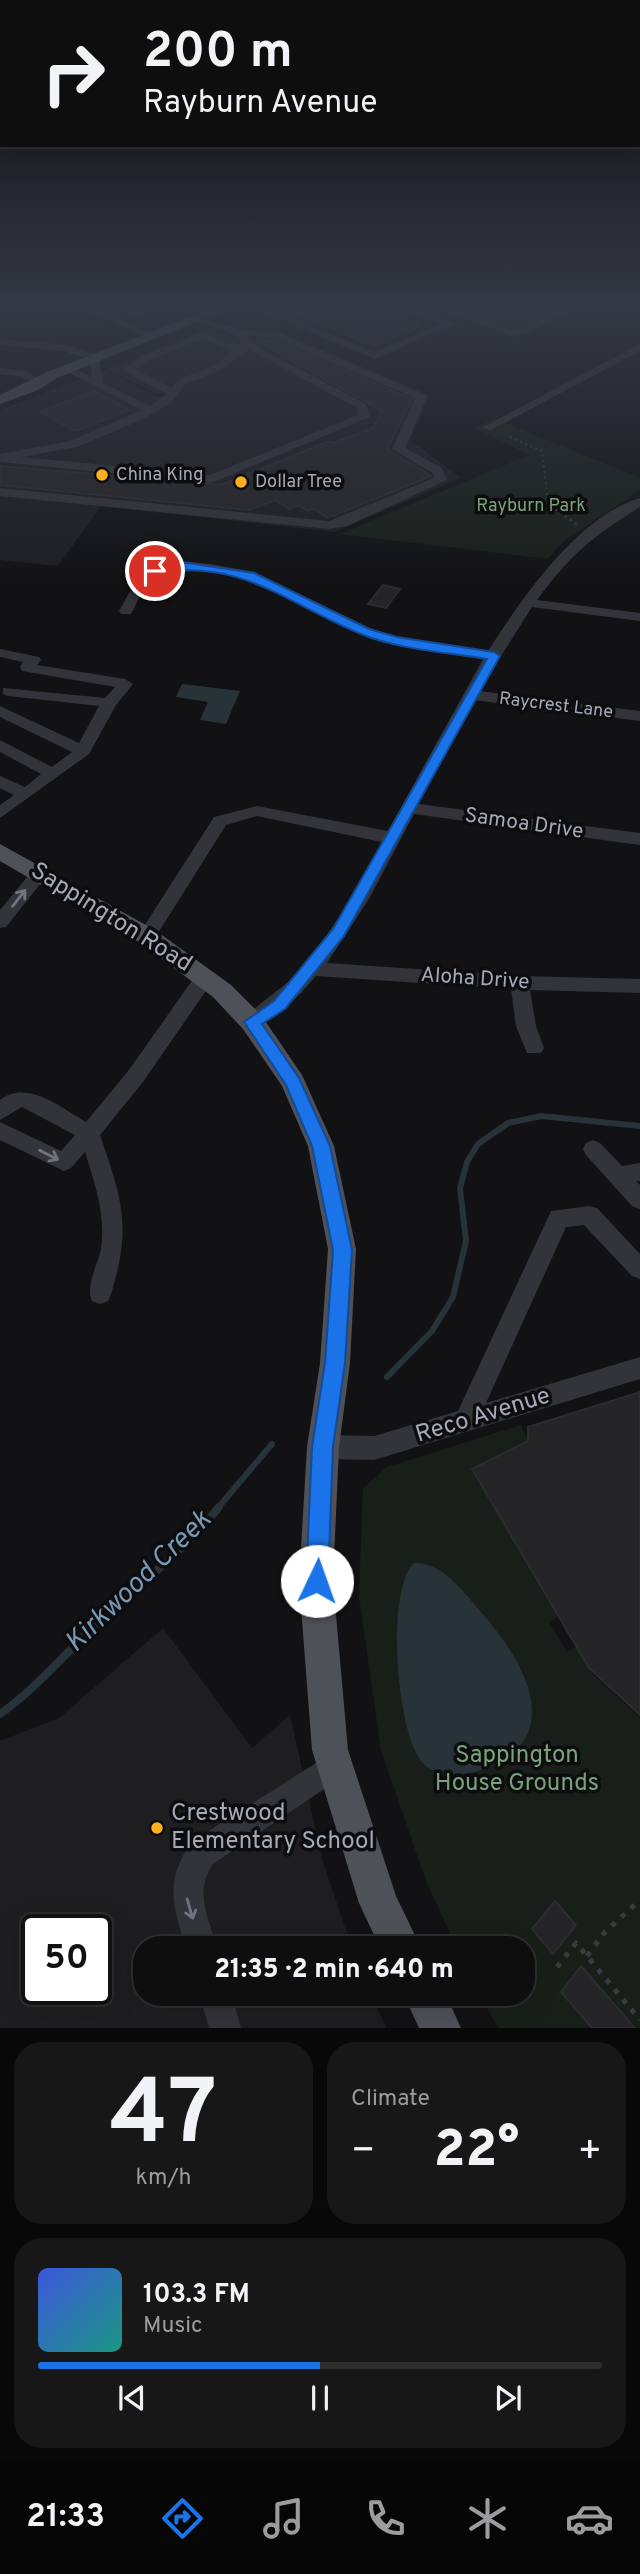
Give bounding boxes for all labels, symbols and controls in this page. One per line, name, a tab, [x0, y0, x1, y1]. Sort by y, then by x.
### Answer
text: 200 m	[143, 23, 293, 85]
icon: right	[28, 28, 119, 119]
text: Rayburn Avenue	[143, 84, 377, 124]
place label: China King	[116, 464, 203, 487]
marker: China King	[94, 467, 110, 483]
place label: Dollar Tree	[255, 471, 342, 494]
marker: Dollar Tree	[233, 474, 249, 490]
park label: Rayburn Park	[476, 495, 586, 518]
pin	[125, 541, 185, 601]
icon: arrive	[136, 552, 174, 590]
street label: Raycrest Lane	[498, 688, 614, 724]
street label: Samoa Drive	[463, 802, 585, 846]
street label: Sappington Road	[25, 856, 197, 980]
one-way arrow	[12, 889, 27, 908]
street label: Aloha Drive	[420, 962, 530, 996]
one-way arrow	[38, 1148, 59, 1162]
street label: Reco Avenue	[412, 1381, 554, 1451]
water label: Kirkwood Creek	[58, 1502, 220, 1661]
position arrow	[280, 1544, 354, 1618]
park label: Sappington House Grounds	[435, 1741, 599, 1799]
place label: Crestwood Elementary School	[171, 1799, 375, 1857]
marker: Crestwood Elementary School	[149, 1820, 165, 1836]
one-way arrow	[185, 1898, 198, 1920]
speed limit sign: 50	[21, 1914, 112, 2005]
text: 21:35 · 2 min · 640 m	[214, 1954, 454, 1987]
text: 47	[110, 2061, 217, 2176]
text: Climate	[351, 2085, 430, 2114]
text: 22°	[434, 2119, 519, 2185]
text: −	[351, 2128, 376, 2177]
text: +	[577, 2128, 602, 2177]
text: km/h	[136, 2164, 191, 2193]
text: 103.3 FM	[143, 2279, 250, 2312]
text: Music	[143, 2312, 203, 2341]
icon: previous	[113, 2379, 151, 2417]
icon: pause	[301, 2379, 339, 2417]
icon: next	[489, 2379, 527, 2417]
icon: directions	[158, 2494, 207, 2543]
icon: music	[259, 2494, 308, 2543]
icon: phone	[361, 2494, 410, 2543]
icon: climate	[463, 2494, 512, 2543]
icon: car	[565, 2494, 614, 2543]
text: 21:33	[26, 2498, 105, 2538]

